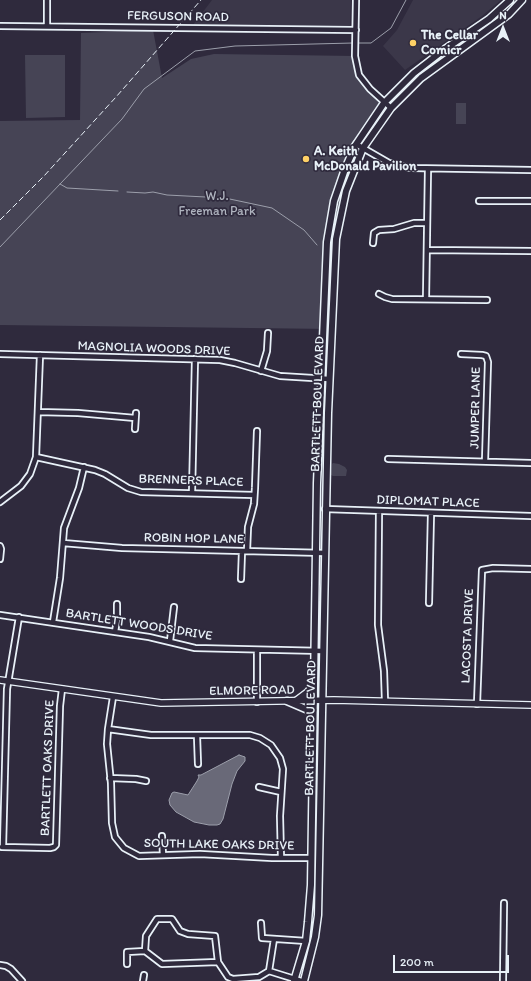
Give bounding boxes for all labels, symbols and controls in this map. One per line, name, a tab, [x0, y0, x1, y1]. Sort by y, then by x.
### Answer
street label: FERGUSON ROAD	[127, 8, 229, 26]
north arrow	[483, 8, 523, 48]
text: N	[499, 9, 507, 22]
place label: The Cellar Comicr	[421, 28, 478, 59]
marker: The Cellar Comicr	[408, 38, 418, 48]
place label: A. Keith McDonald Pavilion	[314, 144, 416, 175]
marker: A. Keith McDonald Pavilion	[301, 154, 311, 164]
park label: W.J. Freeman Park	[178, 189, 256, 220]
street label: BARTLETT BOULEVARD	[308, 336, 328, 472]
street label: MAGNOLIA WOODS DRIVE	[77, 339, 231, 359]
street label: JUMPER LANE	[467, 367, 485, 449]
street label: BRENNERS PLACE	[138, 471, 244, 491]
street label: DIPLOMAT PLACE	[376, 492, 480, 512]
street label: ROBIN HOP LANE	[144, 530, 244, 548]
street label: LACOSTA DRIVE	[459, 588, 477, 684]
street label: BARTLETT WOODS DRIVE	[65, 606, 213, 644]
street label: BARTLETT BOULEVARD	[302, 660, 320, 796]
street label: ELMORE ROAD	[209, 682, 295, 700]
street label: BARTLETT OAKS DRIVE	[38, 700, 58, 836]
street label: SOUTH LAKE OAKS DRIVE	[144, 836, 294, 854]
scale bar	[395, 947, 511, 973]
text: 200 m	[400, 955, 434, 969]

